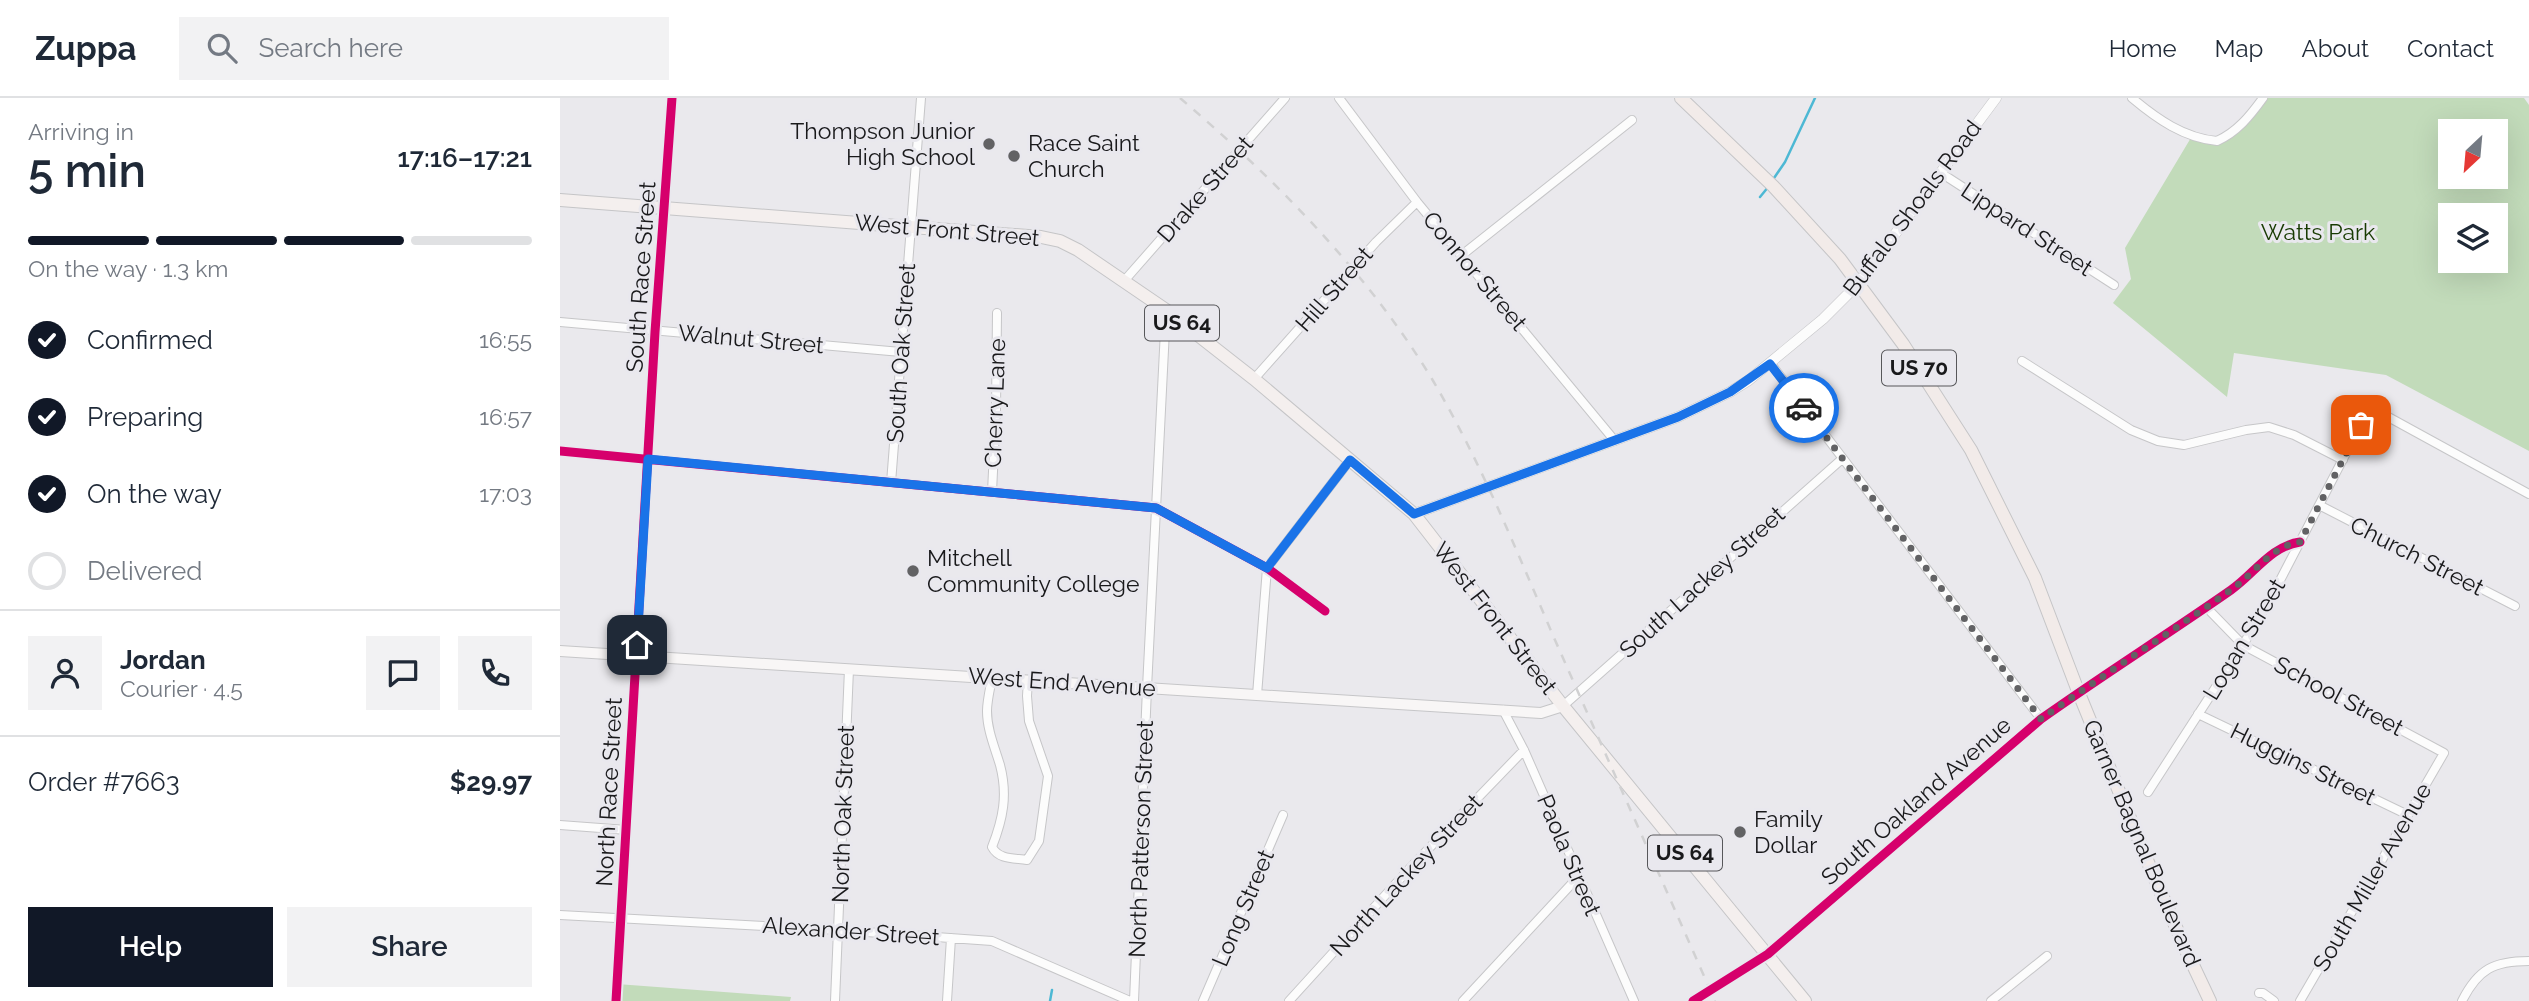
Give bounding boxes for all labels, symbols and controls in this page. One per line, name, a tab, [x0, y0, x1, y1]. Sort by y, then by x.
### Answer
search box	[179, 17, 669, 80]
text: Zuppa	[35, 29, 137, 68]
icon: search	[203, 29, 241, 67]
text: Search here	[259, 33, 403, 63]
text: Home	[2109, 34, 2177, 63]
text: Map	[2215, 34, 2263, 63]
text: About	[2301, 34, 2369, 63]
text: Contact	[2407, 34, 2494, 63]
street label: Buffalo Shoals Road	[1837, 115, 1986, 301]
place label: Thompson Junior High School	[790, 117, 976, 170]
text: Arriving in	[28, 118, 134, 145]
north arrow	[2438, 119, 2508, 189]
map controls	[2438, 119, 2508, 273]
place label: Race Saint Church	[1028, 129, 1140, 182]
street label: Drake Street	[1151, 130, 1258, 247]
marker: Thompson Junior High School	[981, 136, 997, 152]
text: 17:16–17:21	[397, 143, 532, 173]
text: 5 min	[28, 144, 146, 198]
marker: Race Saint Church	[1006, 148, 1022, 164]
street label: Lippard Street	[1957, 176, 2098, 281]
street label: South Race Street	[620, 180, 661, 373]
button: layers	[2438, 203, 2508, 273]
street label: Connor Street	[1418, 206, 1533, 336]
street label: West Front Street	[854, 208, 1041, 251]
park label: Watts Park	[2261, 218, 2375, 245]
street label: Hill Street	[1290, 241, 1378, 337]
text: On the way · 1.3 km	[28, 255, 228, 282]
street label: South Oak Street	[881, 262, 920, 444]
road number: US 64	[1145, 306, 1219, 341]
street label: Walnut Street	[677, 319, 825, 358]
icon: check	[28, 321, 66, 359]
text: Confirmed	[87, 325, 213, 355]
text: 16:55	[479, 326, 532, 353]
street label: Cherry Lane	[979, 338, 1010, 468]
road number: US 70	[1882, 350, 1956, 386]
courier	[1769, 373, 1839, 443]
icon: car	[1785, 389, 1823, 427]
pin	[2331, 395, 2391, 455]
icon: check	[28, 398, 66, 436]
text: Preparing	[87, 402, 203, 432]
text: 16:57	[479, 403, 532, 430]
icon: bag	[2342, 406, 2380, 444]
icon: check	[28, 475, 66, 513]
text: On the way	[87, 479, 222, 509]
text: 17:03	[479, 480, 532, 507]
street label: South Lackey Street	[1613, 500, 1790, 663]
street label: Church Street	[2346, 510, 2489, 601]
street label: West Front Street	[1428, 536, 1563, 699]
place label: Mitchell Community College	[927, 544, 1139, 597]
text: Delivered	[87, 556, 202, 586]
marker: Mitchell Community College	[905, 563, 921, 579]
street label: Logan Street	[2197, 573, 2290, 704]
pin	[607, 615, 667, 675]
icon: home	[618, 626, 656, 664]
button: person	[28, 636, 102, 710]
button: chat	[366, 636, 440, 710]
button: phone	[458, 636, 532, 710]
text: Jordan	[120, 645, 206, 675]
street label: School Street	[2270, 650, 2409, 741]
street label: West End Avenue	[967, 661, 1157, 702]
text: Courier · 4.5	[120, 675, 243, 702]
street label: North Race Street	[590, 696, 627, 887]
street label: South Oakland Avenue	[1815, 711, 2016, 890]
street label: Garner Bagnal Boulevard	[2078, 715, 2207, 970]
street label: Huggins Street	[2226, 717, 2381, 810]
street label: North Patterson Street	[1123, 720, 1158, 958]
street label: North Oak Street	[826, 724, 859, 903]
text: Order #7663	[28, 767, 180, 797]
text: $29.97	[450, 767, 532, 797]
street label: South Miller Avenue	[2307, 778, 2436, 976]
street label: North Lackey Street	[1324, 788, 1488, 961]
street label: Paola Street	[1532, 790, 1607, 920]
place label: Family Dollar	[1754, 805, 1823, 858]
marker: Family Dollar	[1732, 824, 1748, 840]
road number: US 64	[1648, 836, 1722, 870]
street label: Long Street	[1206, 845, 1279, 970]
button: Help	[28, 907, 273, 987]
button: Share	[287, 907, 532, 987]
street label: Alexander Street	[762, 911, 941, 950]

